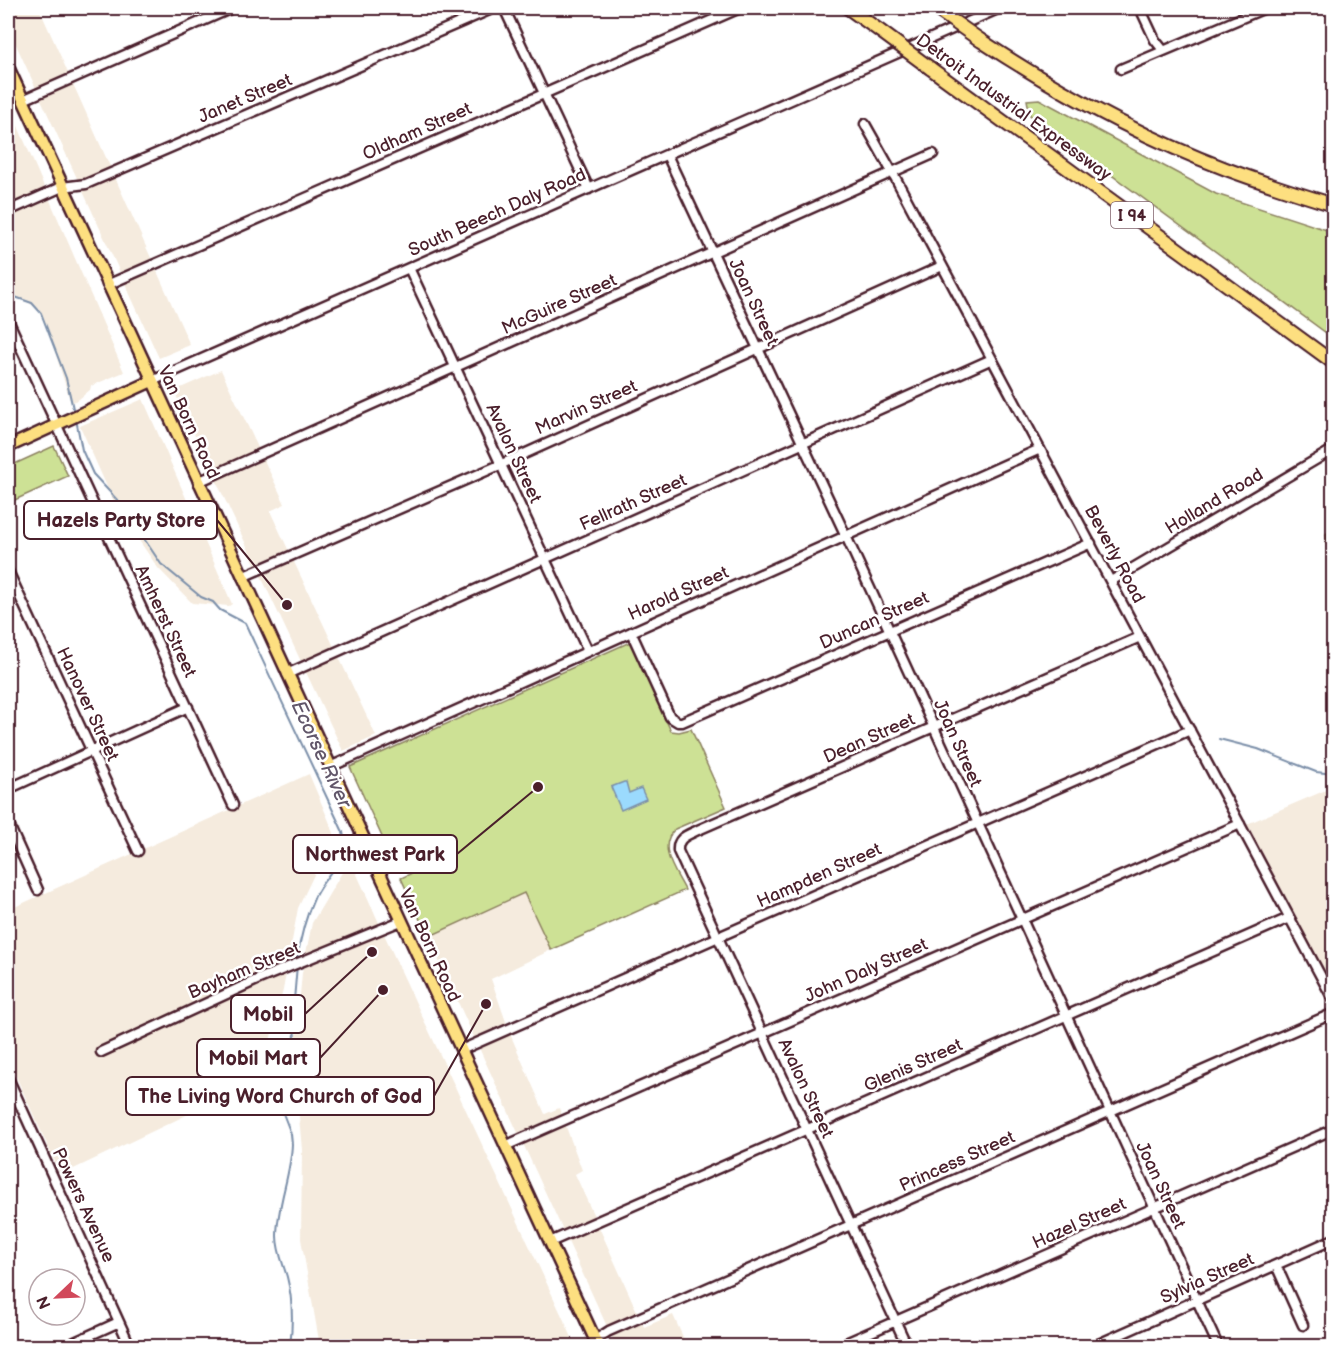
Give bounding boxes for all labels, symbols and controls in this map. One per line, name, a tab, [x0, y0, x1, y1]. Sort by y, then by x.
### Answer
street label: Detroit Industrial Expressway	[912, 30, 1116, 186]
street label: Janet Street	[195, 69, 296, 128]
street label: Oldham Street	[360, 98, 475, 165]
street label: South Beech Daly Road	[405, 164, 589, 261]
road number: I 94	[1111, 202, 1153, 228]
street label: Joan Street	[724, 255, 783, 349]
street label: McGuire Street	[498, 270, 620, 339]
street label: Van Born Road	[153, 362, 224, 482]
street label: Marvin Street	[532, 375, 641, 439]
street label: Avalon Street	[481, 400, 546, 507]
street label: Holland Road	[1162, 464, 1267, 539]
street label: Fellrath Street	[577, 469, 690, 535]
callout: Hazels Party Store	[24, 501, 217, 539]
street label: Beverly Road	[1080, 502, 1149, 607]
text: Hazels Party Store	[37, 509, 205, 533]
street label: Amherst Street	[130, 562, 201, 681]
street label: Harold Street	[625, 562, 732, 625]
street label: Duncan Street	[816, 587, 932, 654]
street label: Hanover Street	[52, 644, 123, 765]
street label: Joan Street	[929, 696, 986, 791]
water label: Ecorse River	[286, 697, 357, 813]
street label: Dean Street	[820, 709, 919, 768]
callout: Northwest Park	[293, 835, 457, 873]
street label: Hampden Street	[754, 838, 885, 912]
text: Northwest Park	[305, 843, 446, 867]
street label: Van Born Road	[394, 885, 465, 1005]
street label: John Daly Street	[802, 934, 931, 1007]
street label: Bayham Street	[185, 937, 304, 1003]
callout: Mobil	[231, 995, 305, 1033]
text: Mobil	[243, 1003, 293, 1027]
street label: Glenis Street	[861, 1034, 966, 1096]
street label: Avalon Street	[773, 1035, 838, 1142]
callout: Mobil Mart	[197, 1039, 320, 1077]
text: Mobil Mart	[208, 1047, 308, 1071]
callout: The Living Word Church of God	[126, 1077, 434, 1115]
text: The Living Word Church of God	[138, 1085, 422, 1109]
street label: Princess Street	[896, 1126, 1019, 1196]
street label: Joan Street	[1131, 1138, 1190, 1232]
street label: Powers Avenue	[48, 1145, 119, 1266]
street label: Hazel Street	[1029, 1193, 1130, 1253]
street label: Sylvia Street	[1157, 1248, 1258, 1308]
north arrow	[27, 1267, 87, 1327]
text: N	[33, 1293, 56, 1312]

